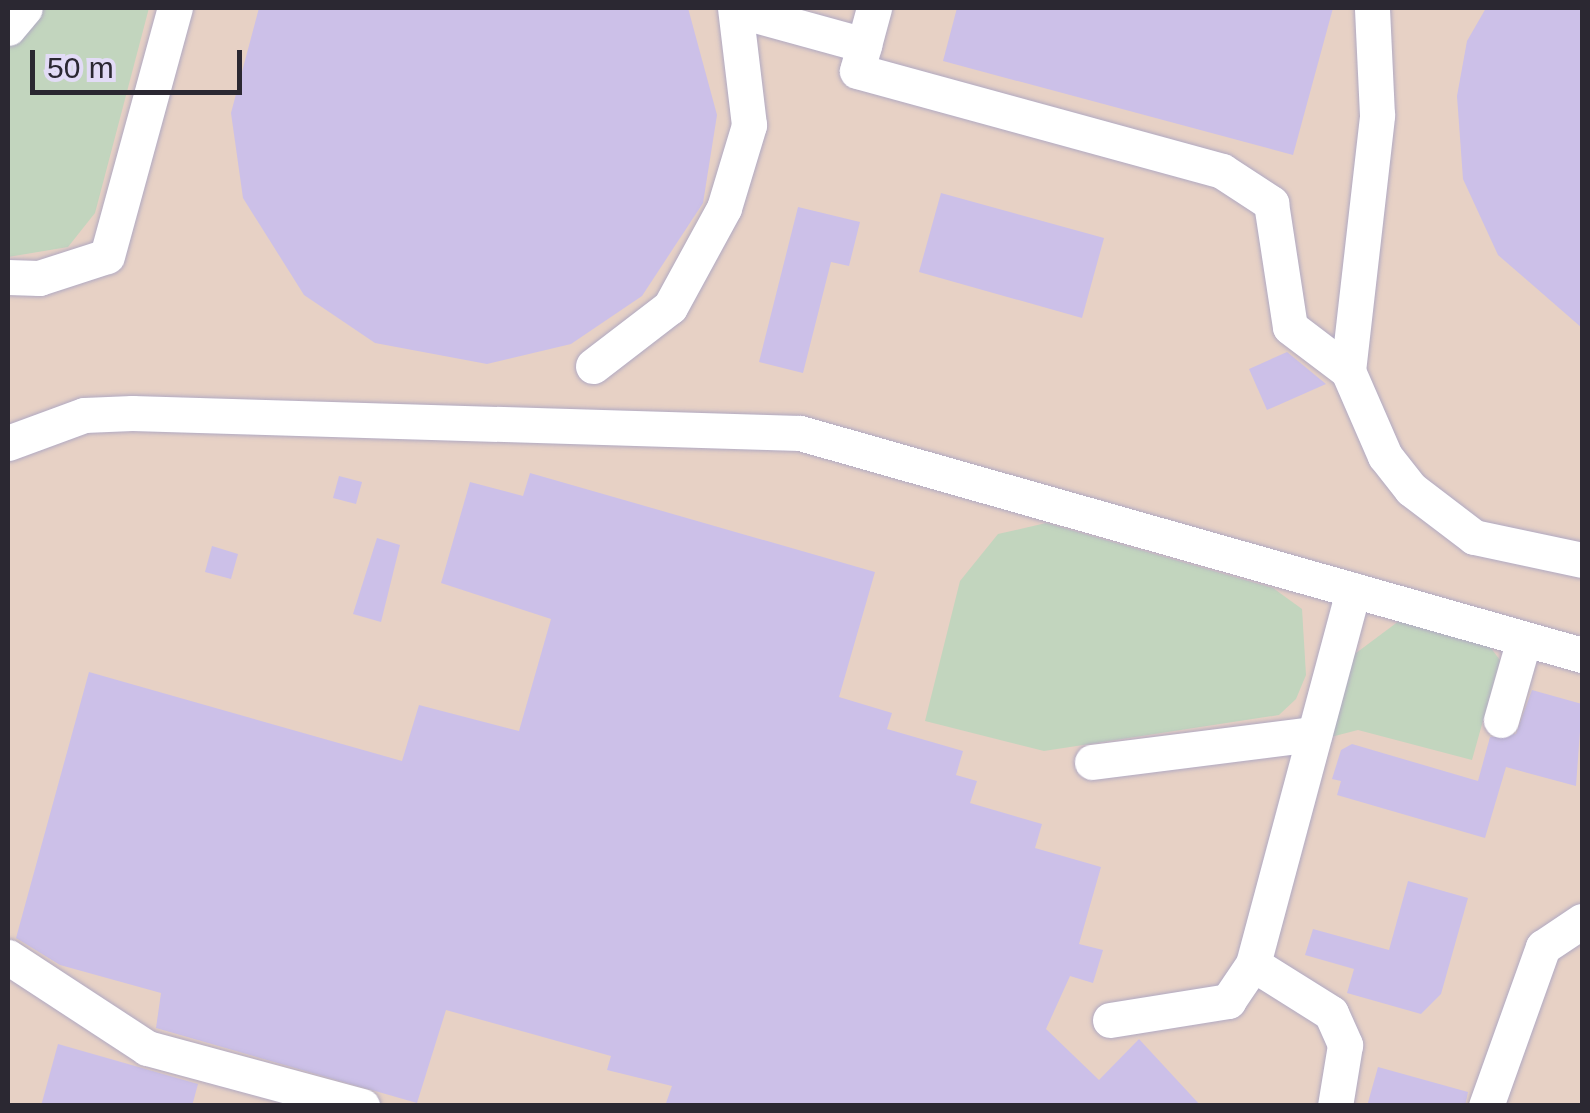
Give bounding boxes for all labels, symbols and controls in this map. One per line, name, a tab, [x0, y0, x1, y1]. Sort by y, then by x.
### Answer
scale bar	[35, 30, 248, 92]
text: 50 m	[47, 51, 114, 84]

